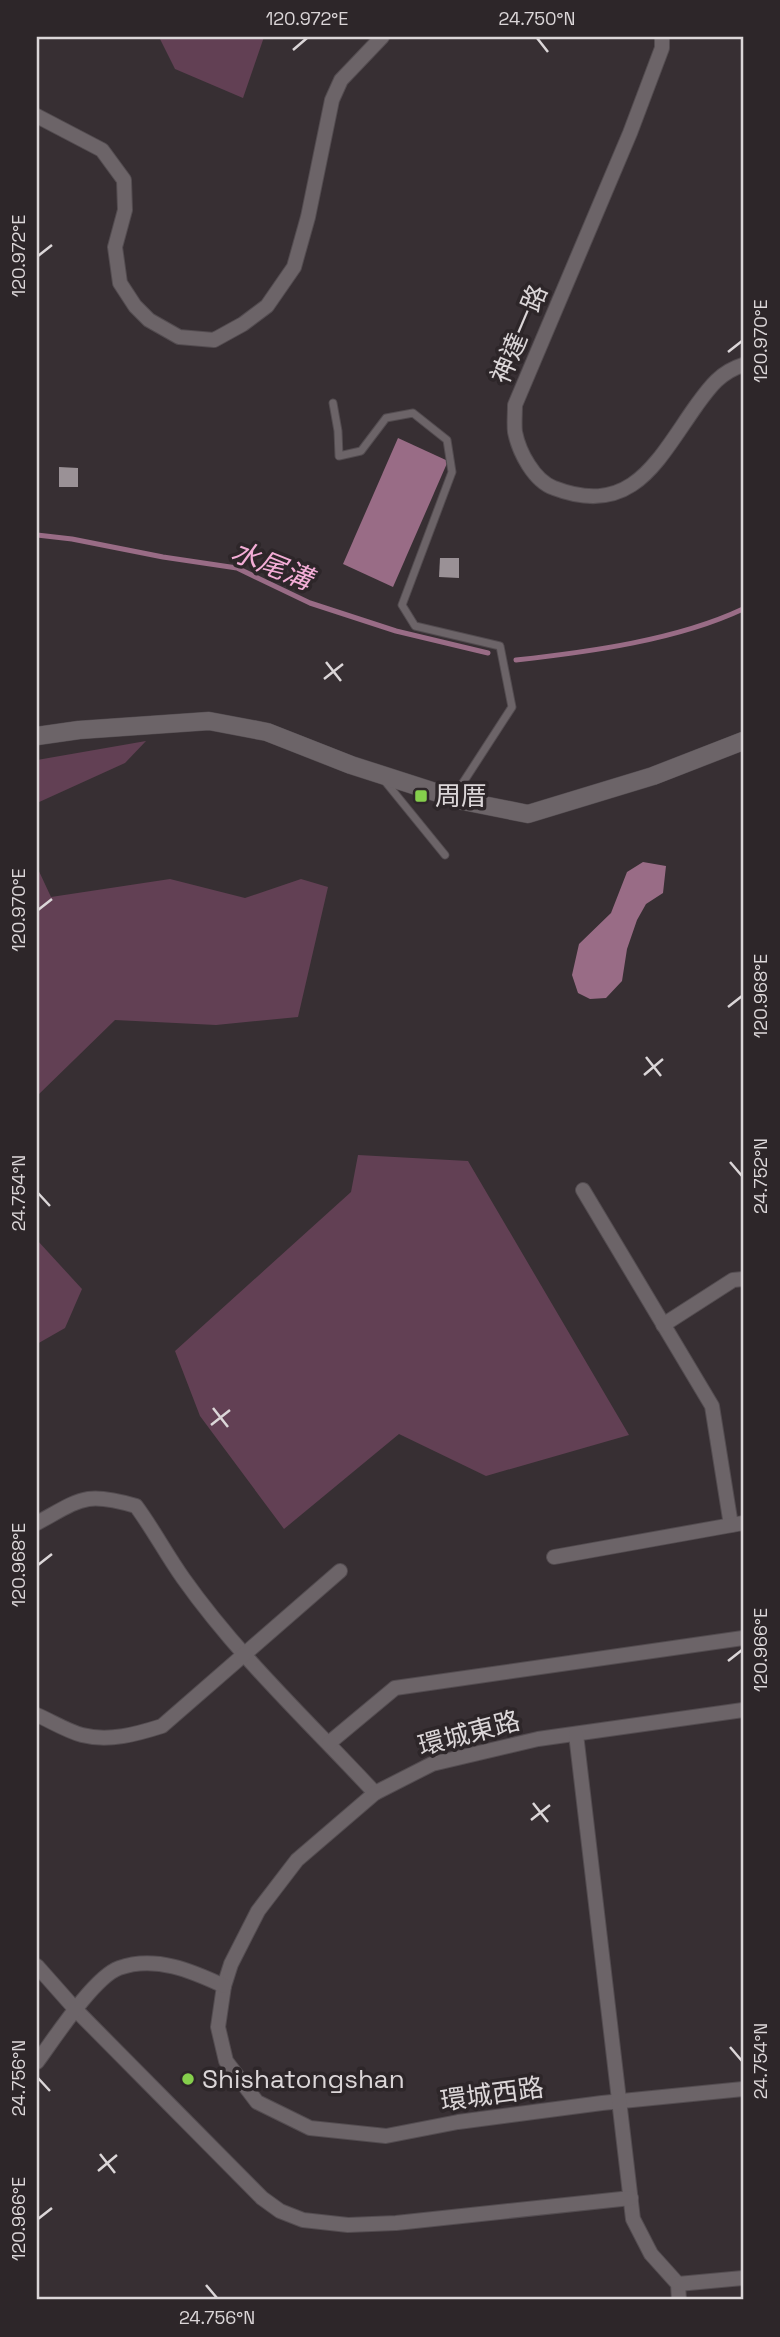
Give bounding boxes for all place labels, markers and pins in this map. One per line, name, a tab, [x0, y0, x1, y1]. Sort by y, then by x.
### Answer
place label: 周厝	[435, 779, 487, 813]
marker: 周厝	[413, 788, 429, 804]
place label: Shishatongshan	[202, 2062, 405, 2096]
marker: Shishatongshan	[180, 2071, 196, 2087]

